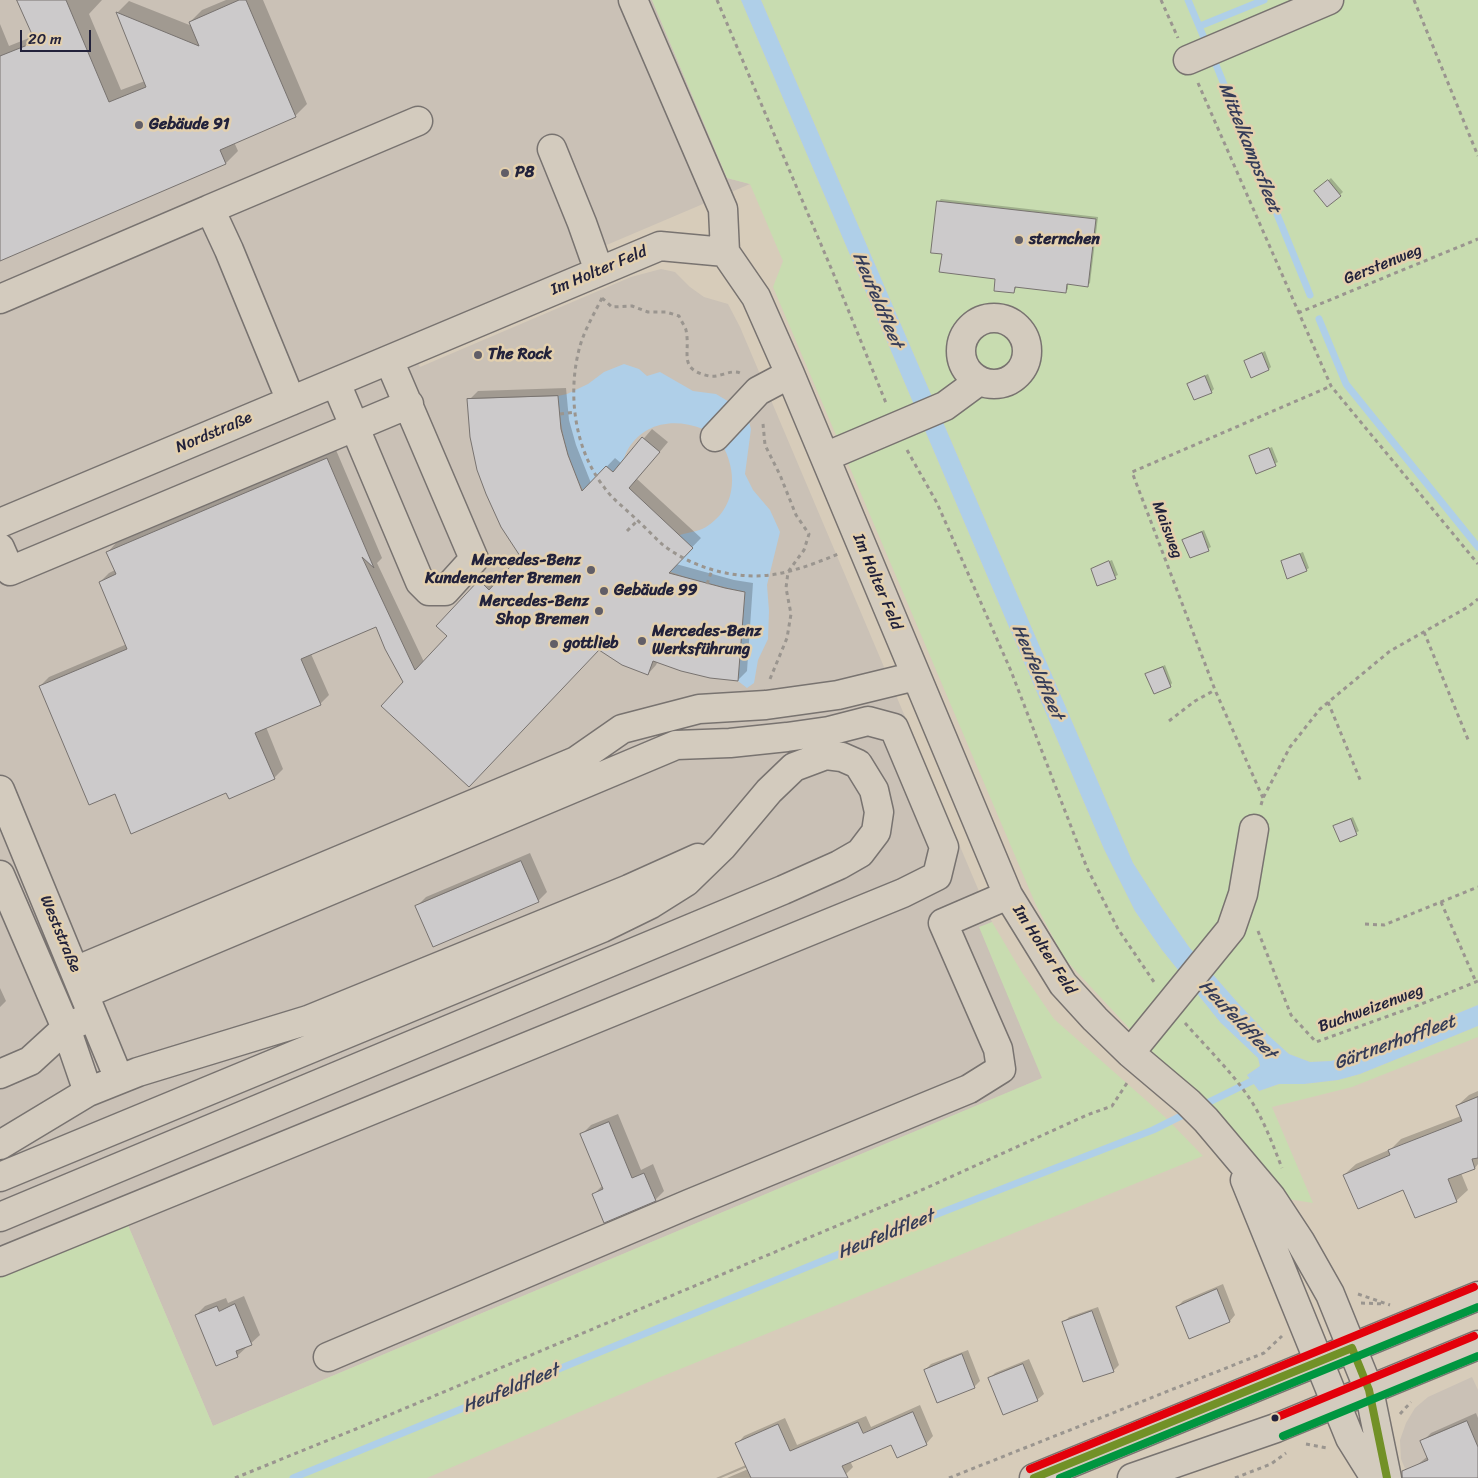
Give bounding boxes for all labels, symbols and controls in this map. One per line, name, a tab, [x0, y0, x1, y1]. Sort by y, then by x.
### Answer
scale bar	[22, 20, 94, 52]
text: 20 m	[28, 26, 62, 52]
water label: Mittelkampsfleet	[1213, 80, 1285, 216]
place label: Gebäude 91	[149, 115, 230, 135]
marker: Gebäude 91	[133, 119, 145, 131]
place label: P8	[515, 163, 534, 183]
marker: P8	[499, 167, 511, 179]
place label: sternchen	[1029, 230, 1100, 250]
marker: sternchen	[1013, 234, 1025, 246]
street label: Gerstenweg	[1341, 241, 1425, 289]
street label: Im Holter Feld	[548, 242, 650, 300]
water label: Heufeldfleet	[847, 249, 907, 351]
place label: The Rock	[488, 345, 552, 365]
marker: The Rock	[472, 349, 484, 361]
street label: Nordstraße	[173, 408, 255, 458]
street label: Maisweg	[1147, 499, 1187, 561]
street label: Im Holter Feld	[848, 531, 906, 633]
place label: Mercedes-Benz Kundencenter Bremen	[425, 551, 581, 589]
marker: Mercedes-Benz Kundencenter Bremen	[585, 564, 597, 576]
place label: Gebäude 99	[614, 581, 698, 601]
marker: Gebäude 99	[598, 585, 610, 597]
place label: Mercedes-Benz Shop Bremen	[479, 592, 589, 630]
marker: Mercedes-Benz Shop Bremen	[593, 605, 605, 617]
water label: Heufeldfleet	[1006, 621, 1068, 723]
place label: Mercedes-Benz Werksführung	[652, 622, 762, 660]
place label: gottlieb	[564, 634, 619, 654]
marker: Mercedes-Benz Werksführung	[636, 635, 648, 647]
marker: gottlieb	[548, 638, 560, 650]
street label: Weststraße	[35, 893, 85, 975]
street label: Im Holter Feld	[1008, 902, 1080, 998]
water label: Heufeldfleet	[1194, 976, 1280, 1064]
street label: Buchweizenweg	[1316, 981, 1426, 1037]
water label: Gärtnerhoffleet	[1331, 1011, 1459, 1075]
water label: Heufeldfleet	[835, 1206, 937, 1264]
water label: Heufeldfleet	[460, 1360, 562, 1418]
unlabelled marker	[1270, 1413, 1280, 1423]

